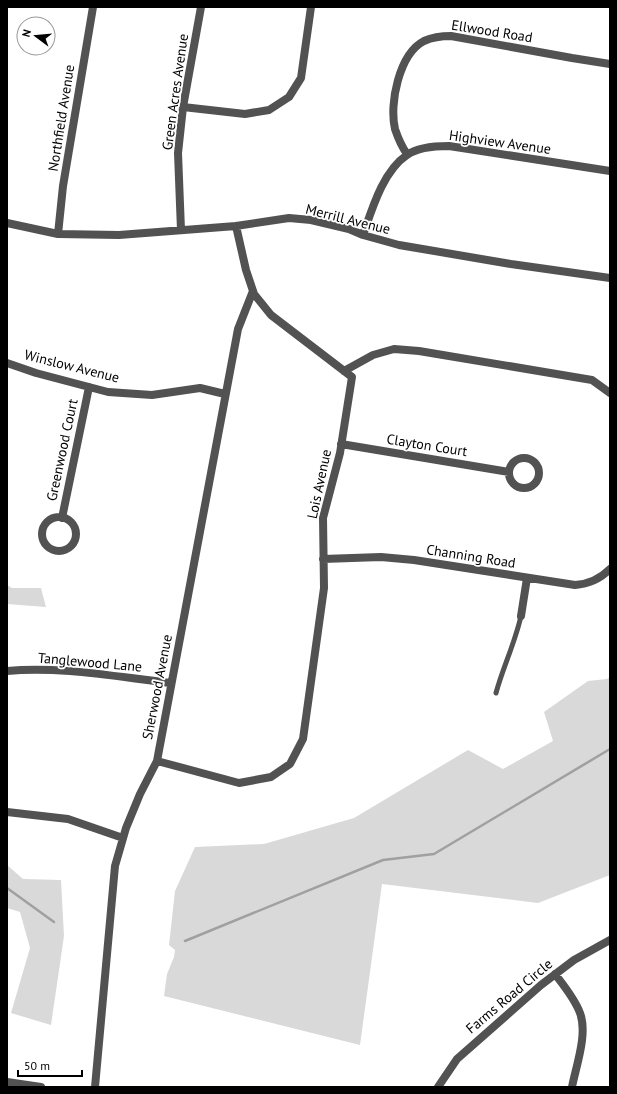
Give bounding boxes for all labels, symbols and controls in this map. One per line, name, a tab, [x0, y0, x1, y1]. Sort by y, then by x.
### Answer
north arrow	[16, 16, 56, 56]
street label: Ellwood Road	[450, 16, 534, 46]
text: N	[19, 28, 34, 39]
street label: Green Acres Avenue	[158, 33, 192, 151]
street label: Northfield Avenue	[44, 63, 78, 173]
street label: Highview Avenue	[448, 126, 552, 158]
street label: Merrill Avenue	[304, 200, 392, 238]
street label: Winslow Avenue	[23, 345, 121, 387]
street label: Greenwood Court	[42, 397, 82, 503]
street label: Clayton Court	[385, 430, 469, 460]
street label: Lois Avenue	[303, 448, 335, 520]
street label: Channing Road	[425, 540, 517, 572]
street label: Sherwood Avenue	[138, 633, 176, 741]
street label: Tanglewood Lane	[37, 648, 143, 676]
street label: Farms Road Circle	[462, 955, 556, 1037]
scale bar	[18, 1052, 82, 1078]
text: 50 m	[24, 1058, 50, 1073]

